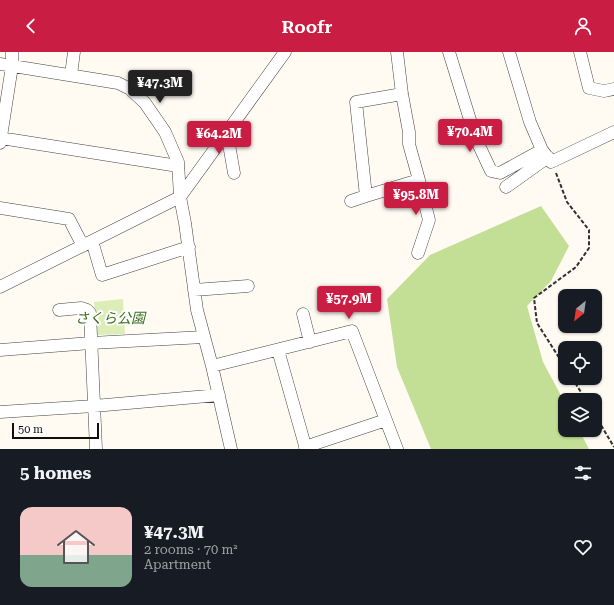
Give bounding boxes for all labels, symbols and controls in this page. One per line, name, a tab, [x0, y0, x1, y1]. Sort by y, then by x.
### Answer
icon: back	[20, 15, 42, 37]
icon: person	[572, 15, 594, 37]
text: Roofr	[282, 16, 332, 37]
pin: ¥47.3M	[127, 70, 193, 104]
text: ¥47.3M	[137, 75, 183, 90]
pin: ¥70.4M	[437, 119, 503, 153]
pin: ¥64.2M	[186, 121, 252, 155]
text: ¥70.4M	[447, 124, 493, 139]
text: ¥64.2M	[196, 126, 242, 141]
pin: ¥95.8M	[383, 182, 449, 216]
text: ¥95.8M	[393, 187, 439, 202]
pin: ¥57.9M	[316, 286, 382, 320]
north arrow	[558, 289, 602, 333]
map controls	[558, 289, 602, 437]
text: ¥57.9M	[326, 291, 372, 306]
park label: さくら公園	[75, 310, 147, 326]
button: locate	[558, 341, 602, 385]
button: layers	[558, 393, 602, 437]
scale bar	[12, 421, 99, 440]
text: 50 m	[18, 423, 43, 436]
icon: filters	[572, 462, 594, 484]
text: 5 homes	[20, 463, 91, 483]
text: ¥47.3M	[144, 522, 204, 542]
icon: home	[52, 523, 100, 571]
icon: heart	[572, 536, 594, 558]
text: 2 rooms · 70 m²	[144, 542, 238, 557]
text: Apartment	[144, 557, 211, 572]

